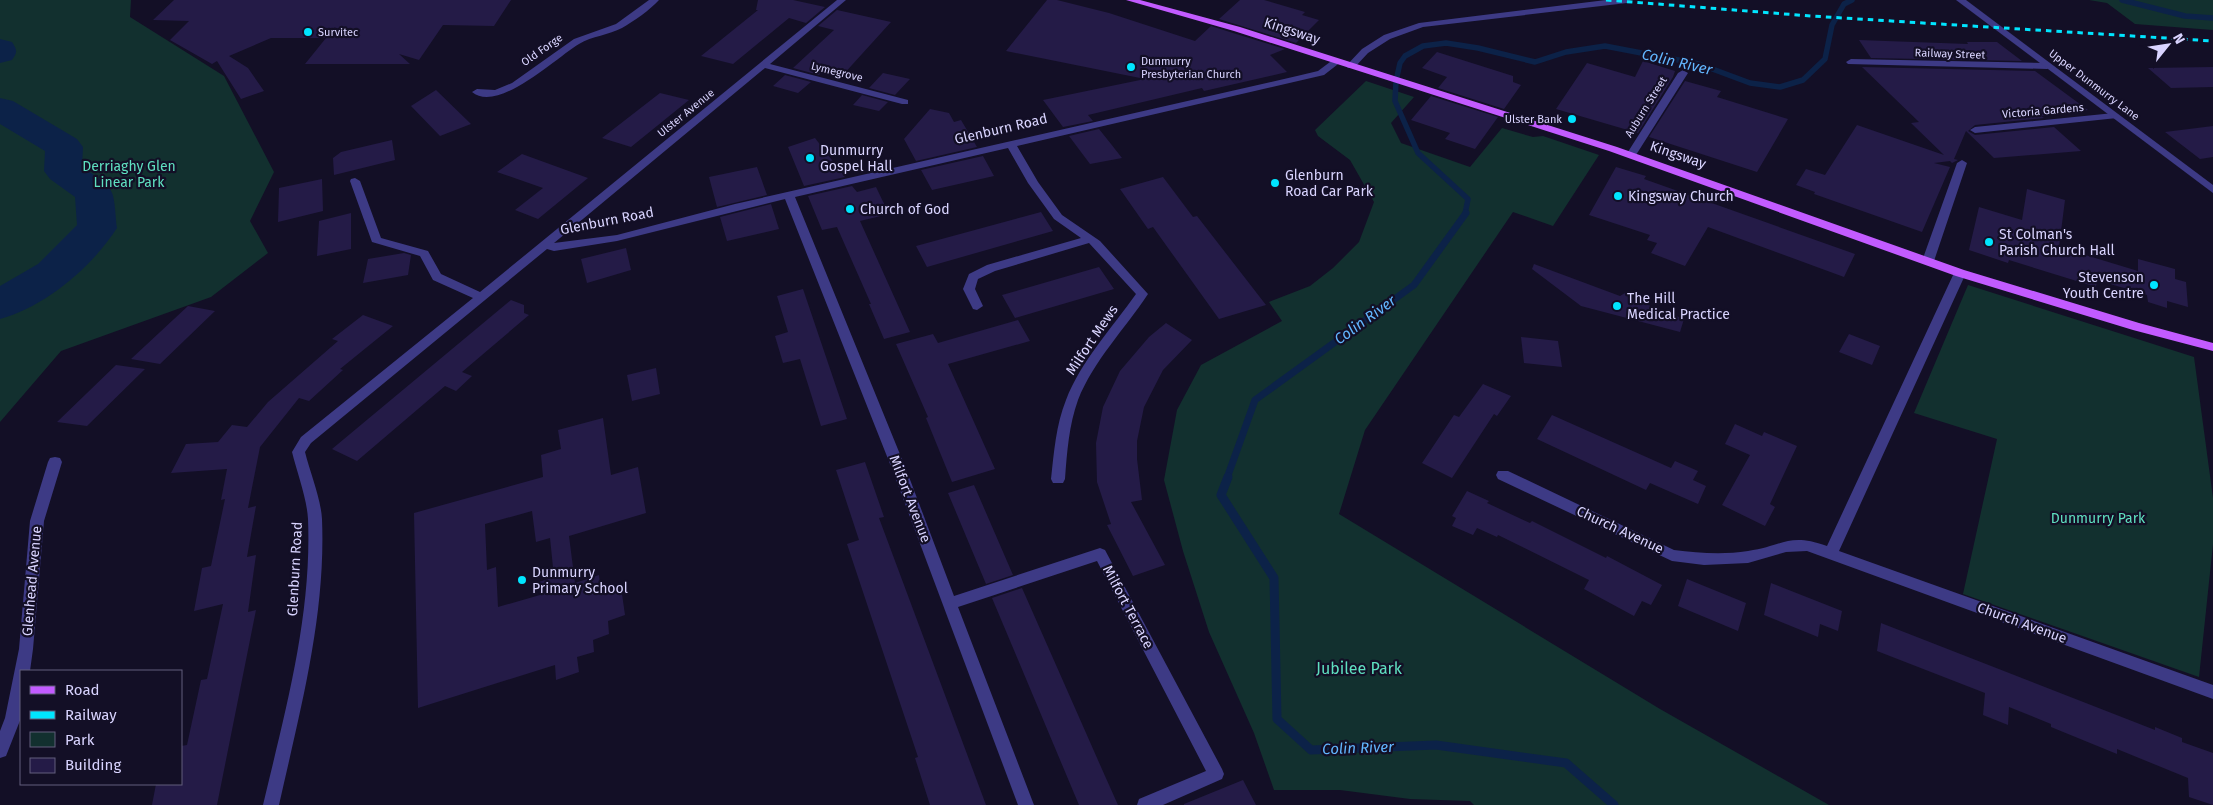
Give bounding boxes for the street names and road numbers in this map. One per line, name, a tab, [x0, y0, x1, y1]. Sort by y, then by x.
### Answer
street label: Kingsway	[1262, 14, 1322, 48]
street label: Old Forge	[519, 31, 565, 69]
street label: Railway Street	[1914, 46, 1986, 62]
street label: Upper Dunmurry Lane	[2046, 47, 2142, 123]
street label: Lymegrove	[810, 59, 864, 85]
street label: Auburn Street	[1622, 74, 1670, 140]
street label: Ulster Avenue	[655, 86, 717, 140]
street label: Victoria Gardens	[2002, 101, 2084, 121]
street label: Glenburn Road	[953, 110, 1049, 148]
street label: Kingsway	[1648, 137, 1708, 173]
street label: Glenburn Road	[559, 204, 655, 238]
street label: Milfort Mews	[1062, 301, 1122, 378]
street label: Milfort Avenue	[886, 453, 934, 545]
street label: Church Avenue	[1574, 502, 1666, 558]
street label: Glenburn Road	[284, 521, 306, 617]
street label: Glenhead Avenue	[19, 525, 45, 637]
street label: Milfort Terrace	[1099, 562, 1157, 652]
street label: Church Avenue	[1975, 599, 2069, 647]

